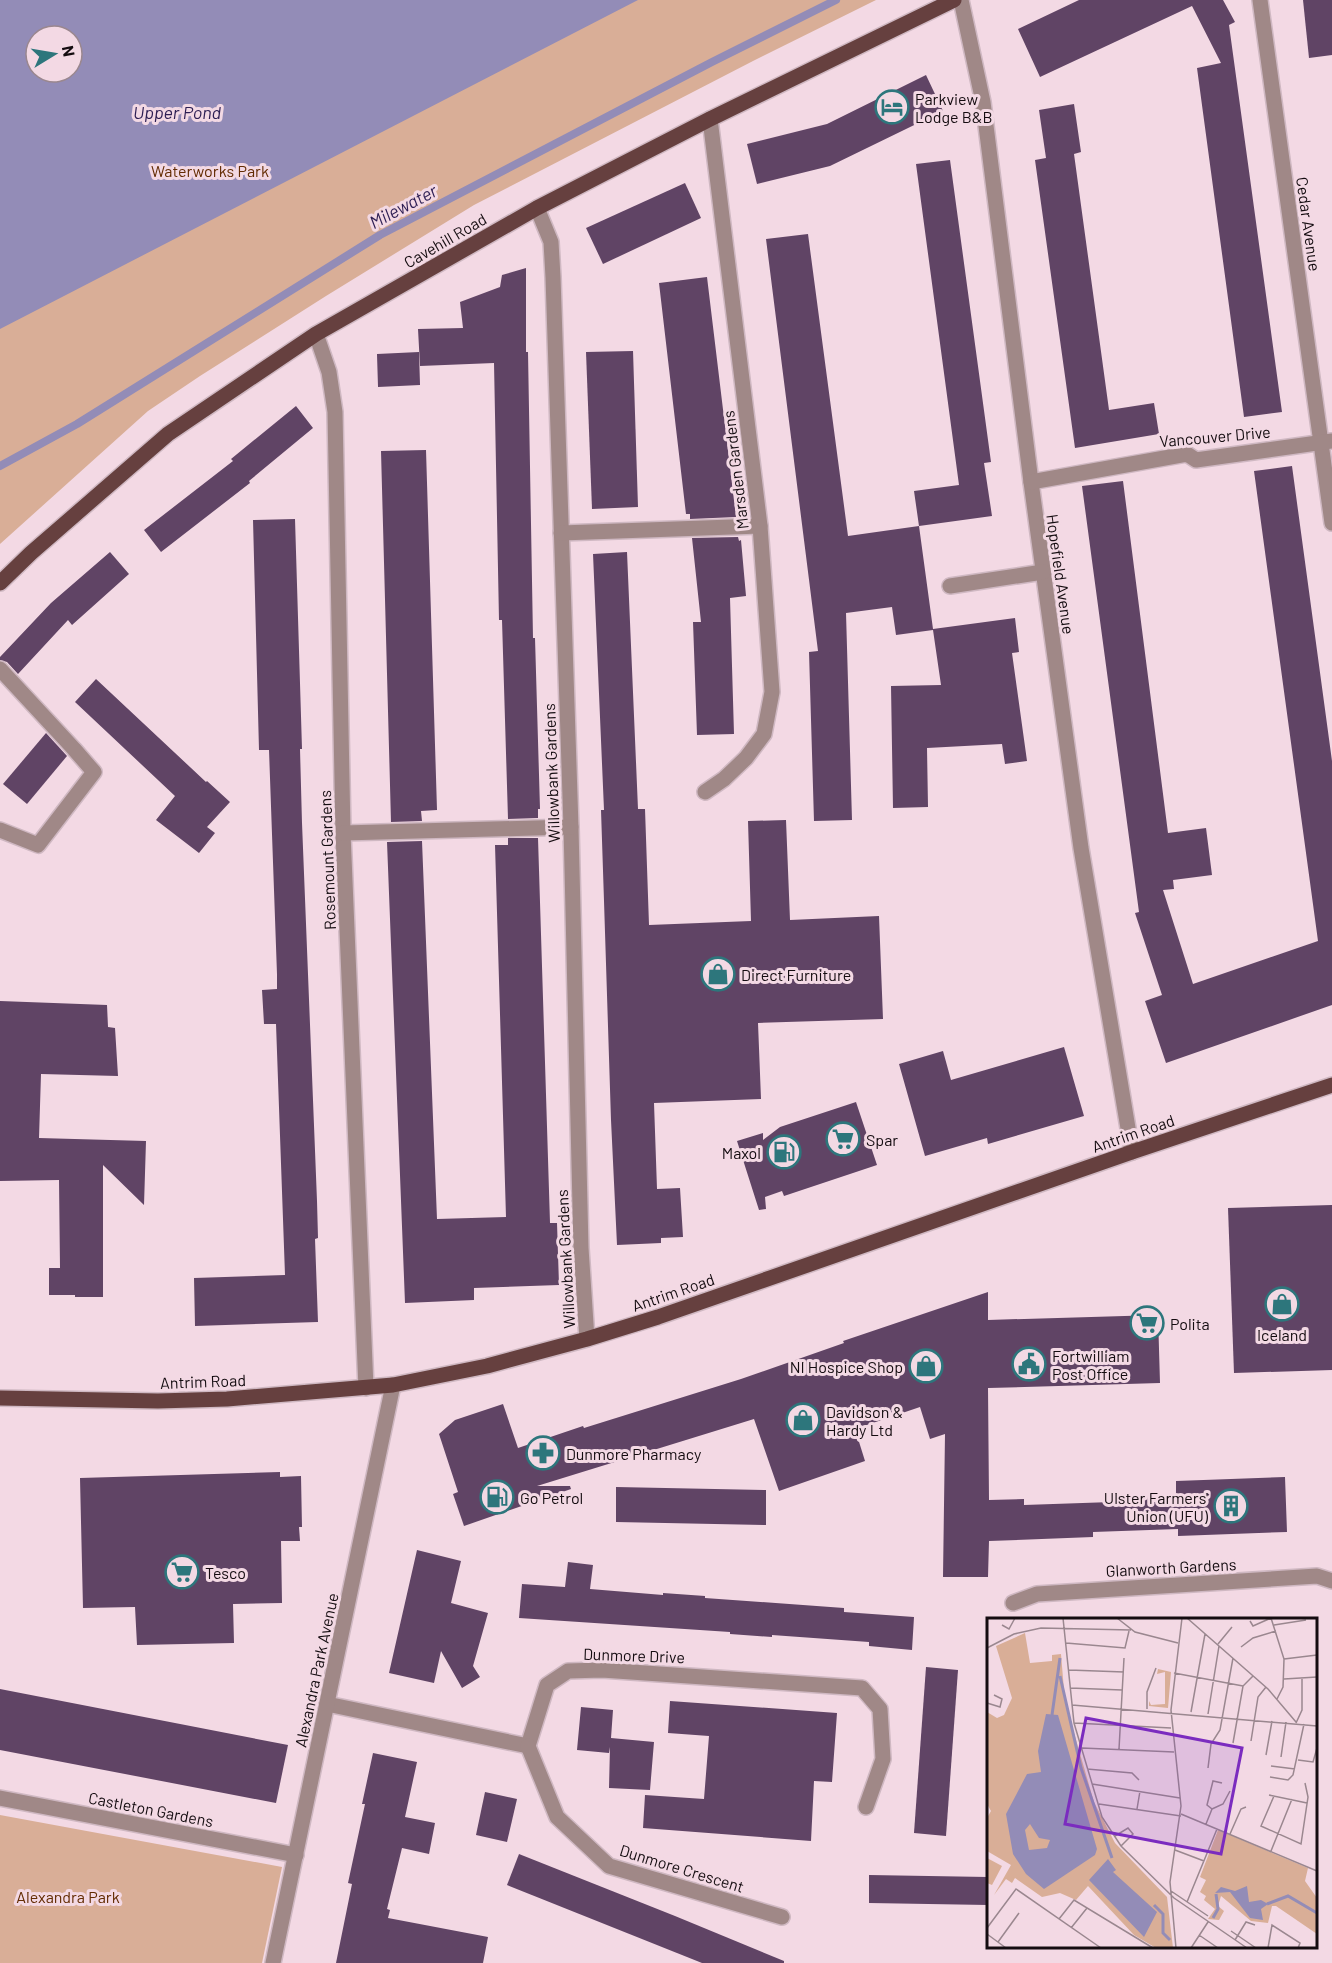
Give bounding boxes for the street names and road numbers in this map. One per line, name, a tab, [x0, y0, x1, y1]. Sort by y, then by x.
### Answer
street label: Cedar Avenue	[1293, 176, 1325, 272]
street label: Cavehill Road	[400, 209, 490, 271]
street label: Marsden Gardens	[718, 410, 752, 530]
street label: Vancouver Drive	[1159, 422, 1271, 450]
street label: Hopefield Avenue	[1043, 513, 1079, 635]
street label: Willowbank Gardens	[539, 703, 563, 843]
street label: Rosemount Gardens	[315, 790, 339, 930]
street label: Antrim Road	[1089, 1110, 1177, 1156]
street label: Willowbank Gardens	[552, 1189, 578, 1329]
street label: Antrim Road	[629, 1269, 717, 1315]
street label: Antrim Road	[160, 1370, 246, 1392]
street label: Glanworth Gardens	[1105, 1554, 1237, 1580]
street label: Alexandra Park Avenue	[290, 1591, 342, 1749]
street label: Dunmore Drive	[583, 1644, 685, 1666]
street label: Castleton Gardens	[87, 1788, 215, 1830]
street label: Dunmore Crescent	[618, 1840, 746, 1896]

